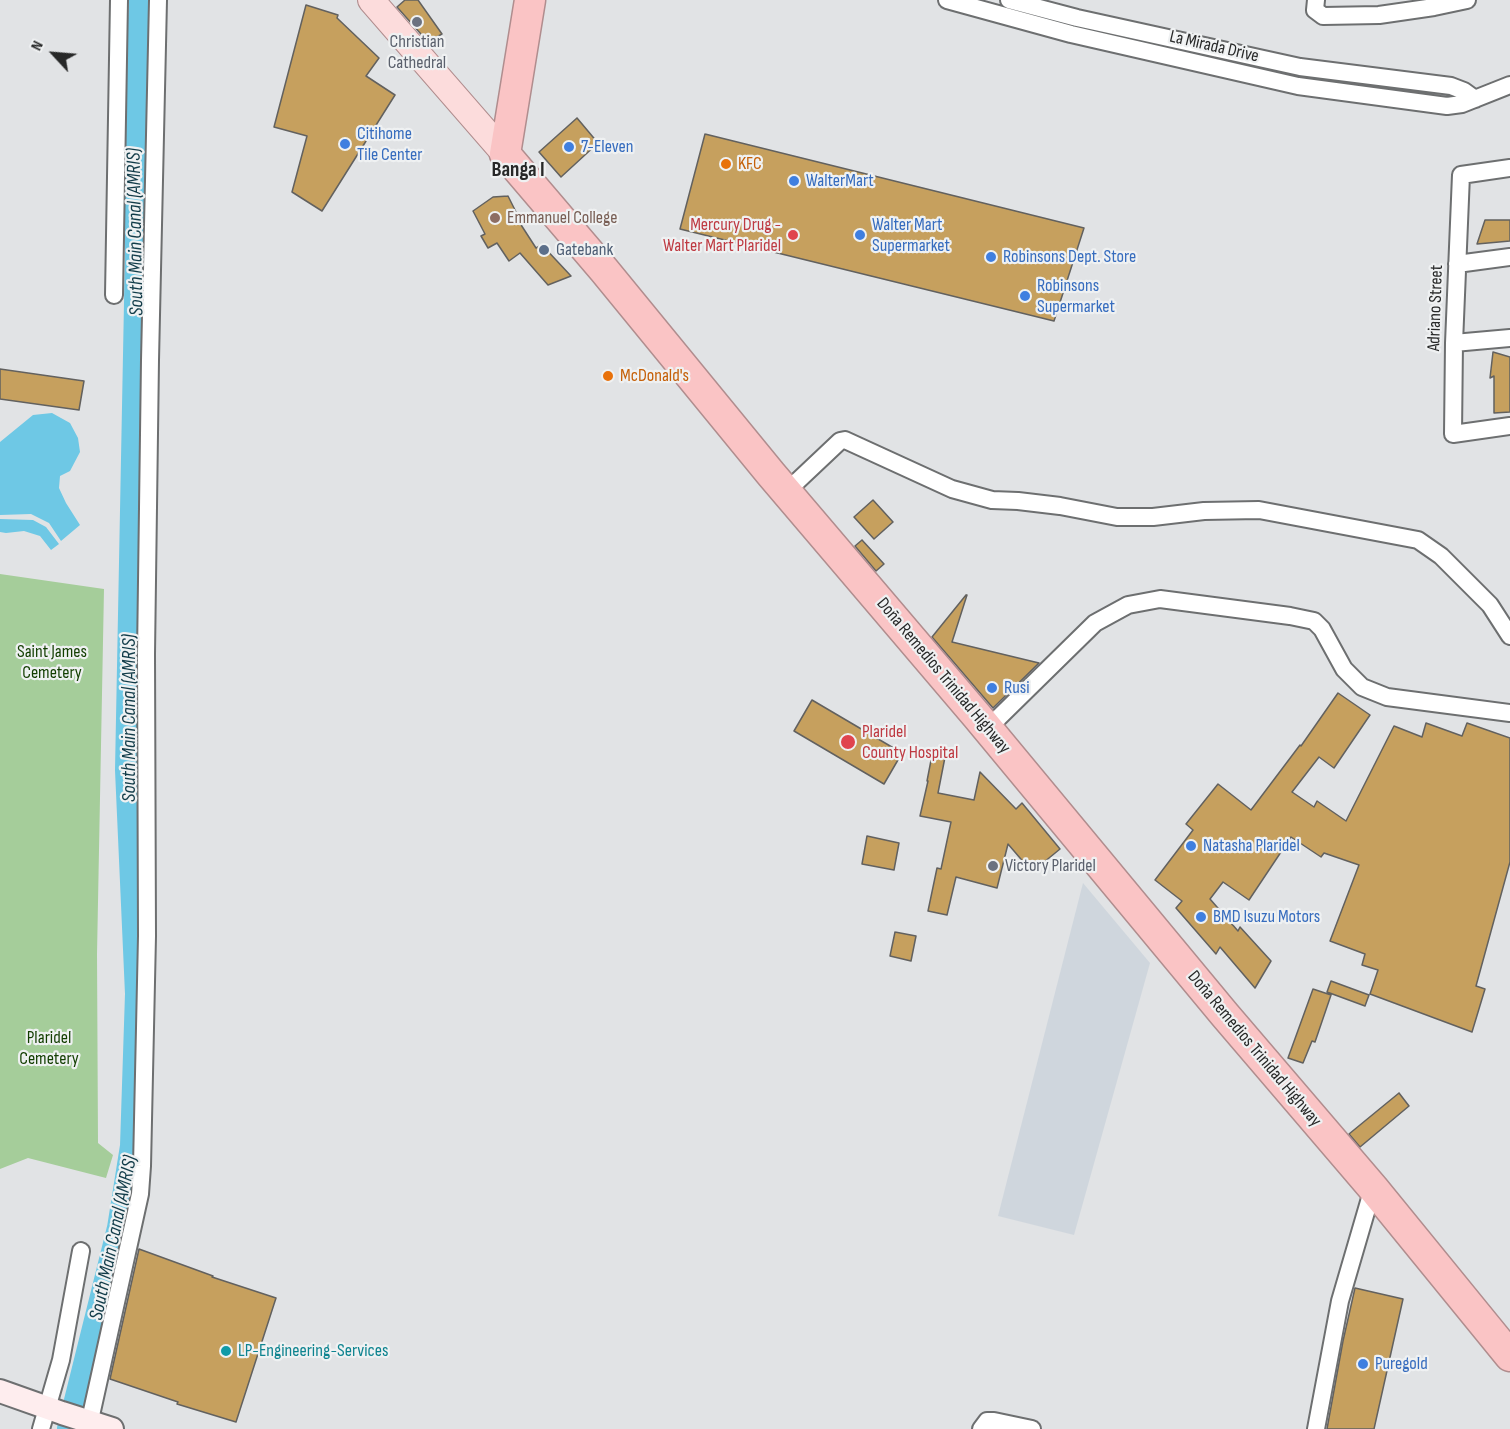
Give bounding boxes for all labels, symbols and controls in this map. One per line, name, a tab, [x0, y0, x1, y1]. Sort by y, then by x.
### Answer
marker: Christian Cathedral	[410, 15, 424, 29]
north arrow	[24, 24, 84, 84]
street label: La Mirada Drive	[1167, 26, 1261, 68]
place label: Christian Cathedral	[388, 31, 446, 74]
text: N	[27, 38, 48, 54]
place label: Citihome Tile Center	[357, 123, 422, 166]
place label: 7-Eleven	[581, 136, 634, 158]
marker: Citihome Tile Center	[338, 137, 352, 151]
marker: 7-Eleven	[562, 140, 576, 154]
water label: South Main Canal (AMRIS)	[123, 148, 149, 316]
place label: KFC	[738, 153, 762, 175]
marker: KFC	[719, 157, 733, 171]
district label: Banga I	[491, 158, 545, 184]
place label: WalterMart	[806, 170, 874, 192]
marker: WalterMart	[787, 174, 801, 188]
place label: Emmanuel College	[507, 207, 617, 229]
marker: Emmanuel College	[488, 211, 502, 225]
place label: Mercury Drug - Walter Mart Plaridel	[663, 214, 781, 256]
place label: Walter Mart Supermarket	[872, 214, 950, 256]
marker: Mercury Drug - Walter Mart Plaridel	[786, 228, 800, 242]
marker: Walter Mart Supermarket	[853, 228, 867, 242]
place label: Gatebank	[556, 239, 613, 261]
marker: Gatebank	[537, 243, 551, 257]
place label: Robinsons Dept. Store	[1003, 246, 1136, 268]
marker: Robinsons Dept. Store	[984, 250, 998, 264]
street label: Adriano Street	[1424, 264, 1448, 352]
place label: Robinsons Supermarket	[1037, 275, 1115, 318]
marker: Robinsons Supermarket	[1018, 289, 1032, 303]
place label: McDonald's	[620, 365, 689, 387]
marker: McDonald's	[601, 369, 615, 383]
street label: Doña Remedios Trinidad Highway	[871, 594, 1015, 758]
water label: South Main Canal (AMRIS)	[118, 634, 142, 802]
park label: Saint James Cemetery	[17, 641, 87, 684]
place label: Rusi	[1004, 677, 1030, 699]
marker: Rusi	[985, 681, 999, 695]
place label: Plaridel County Hospital	[862, 721, 958, 764]
marker: Plaridel County Hospital	[839, 733, 857, 751]
place label: Natasha Plaridel	[1203, 835, 1300, 857]
marker: Natasha Plaridel	[1184, 839, 1198, 853]
place label: Victory Plaridel	[1005, 855, 1096, 877]
marker: Victory Plaridel	[986, 859, 1000, 873]
place label: BMD Isuzu Motors	[1213, 906, 1320, 928]
marker: BMD Isuzu Motors	[1194, 910, 1208, 924]
street label: Doña Remedios Trinidad Highway	[1182, 967, 1326, 1131]
park label: Plaridel Cemetery	[19, 1027, 79, 1070]
water label: South Main Canal (AMRIS)	[85, 1153, 143, 1323]
place label: LP-Engineering-Services	[238, 1340, 388, 1362]
marker: LP-Engineering-Services	[219, 1344, 233, 1358]
place label: Puregold	[1375, 1353, 1428, 1375]
marker: Puregold	[1356, 1357, 1370, 1371]

